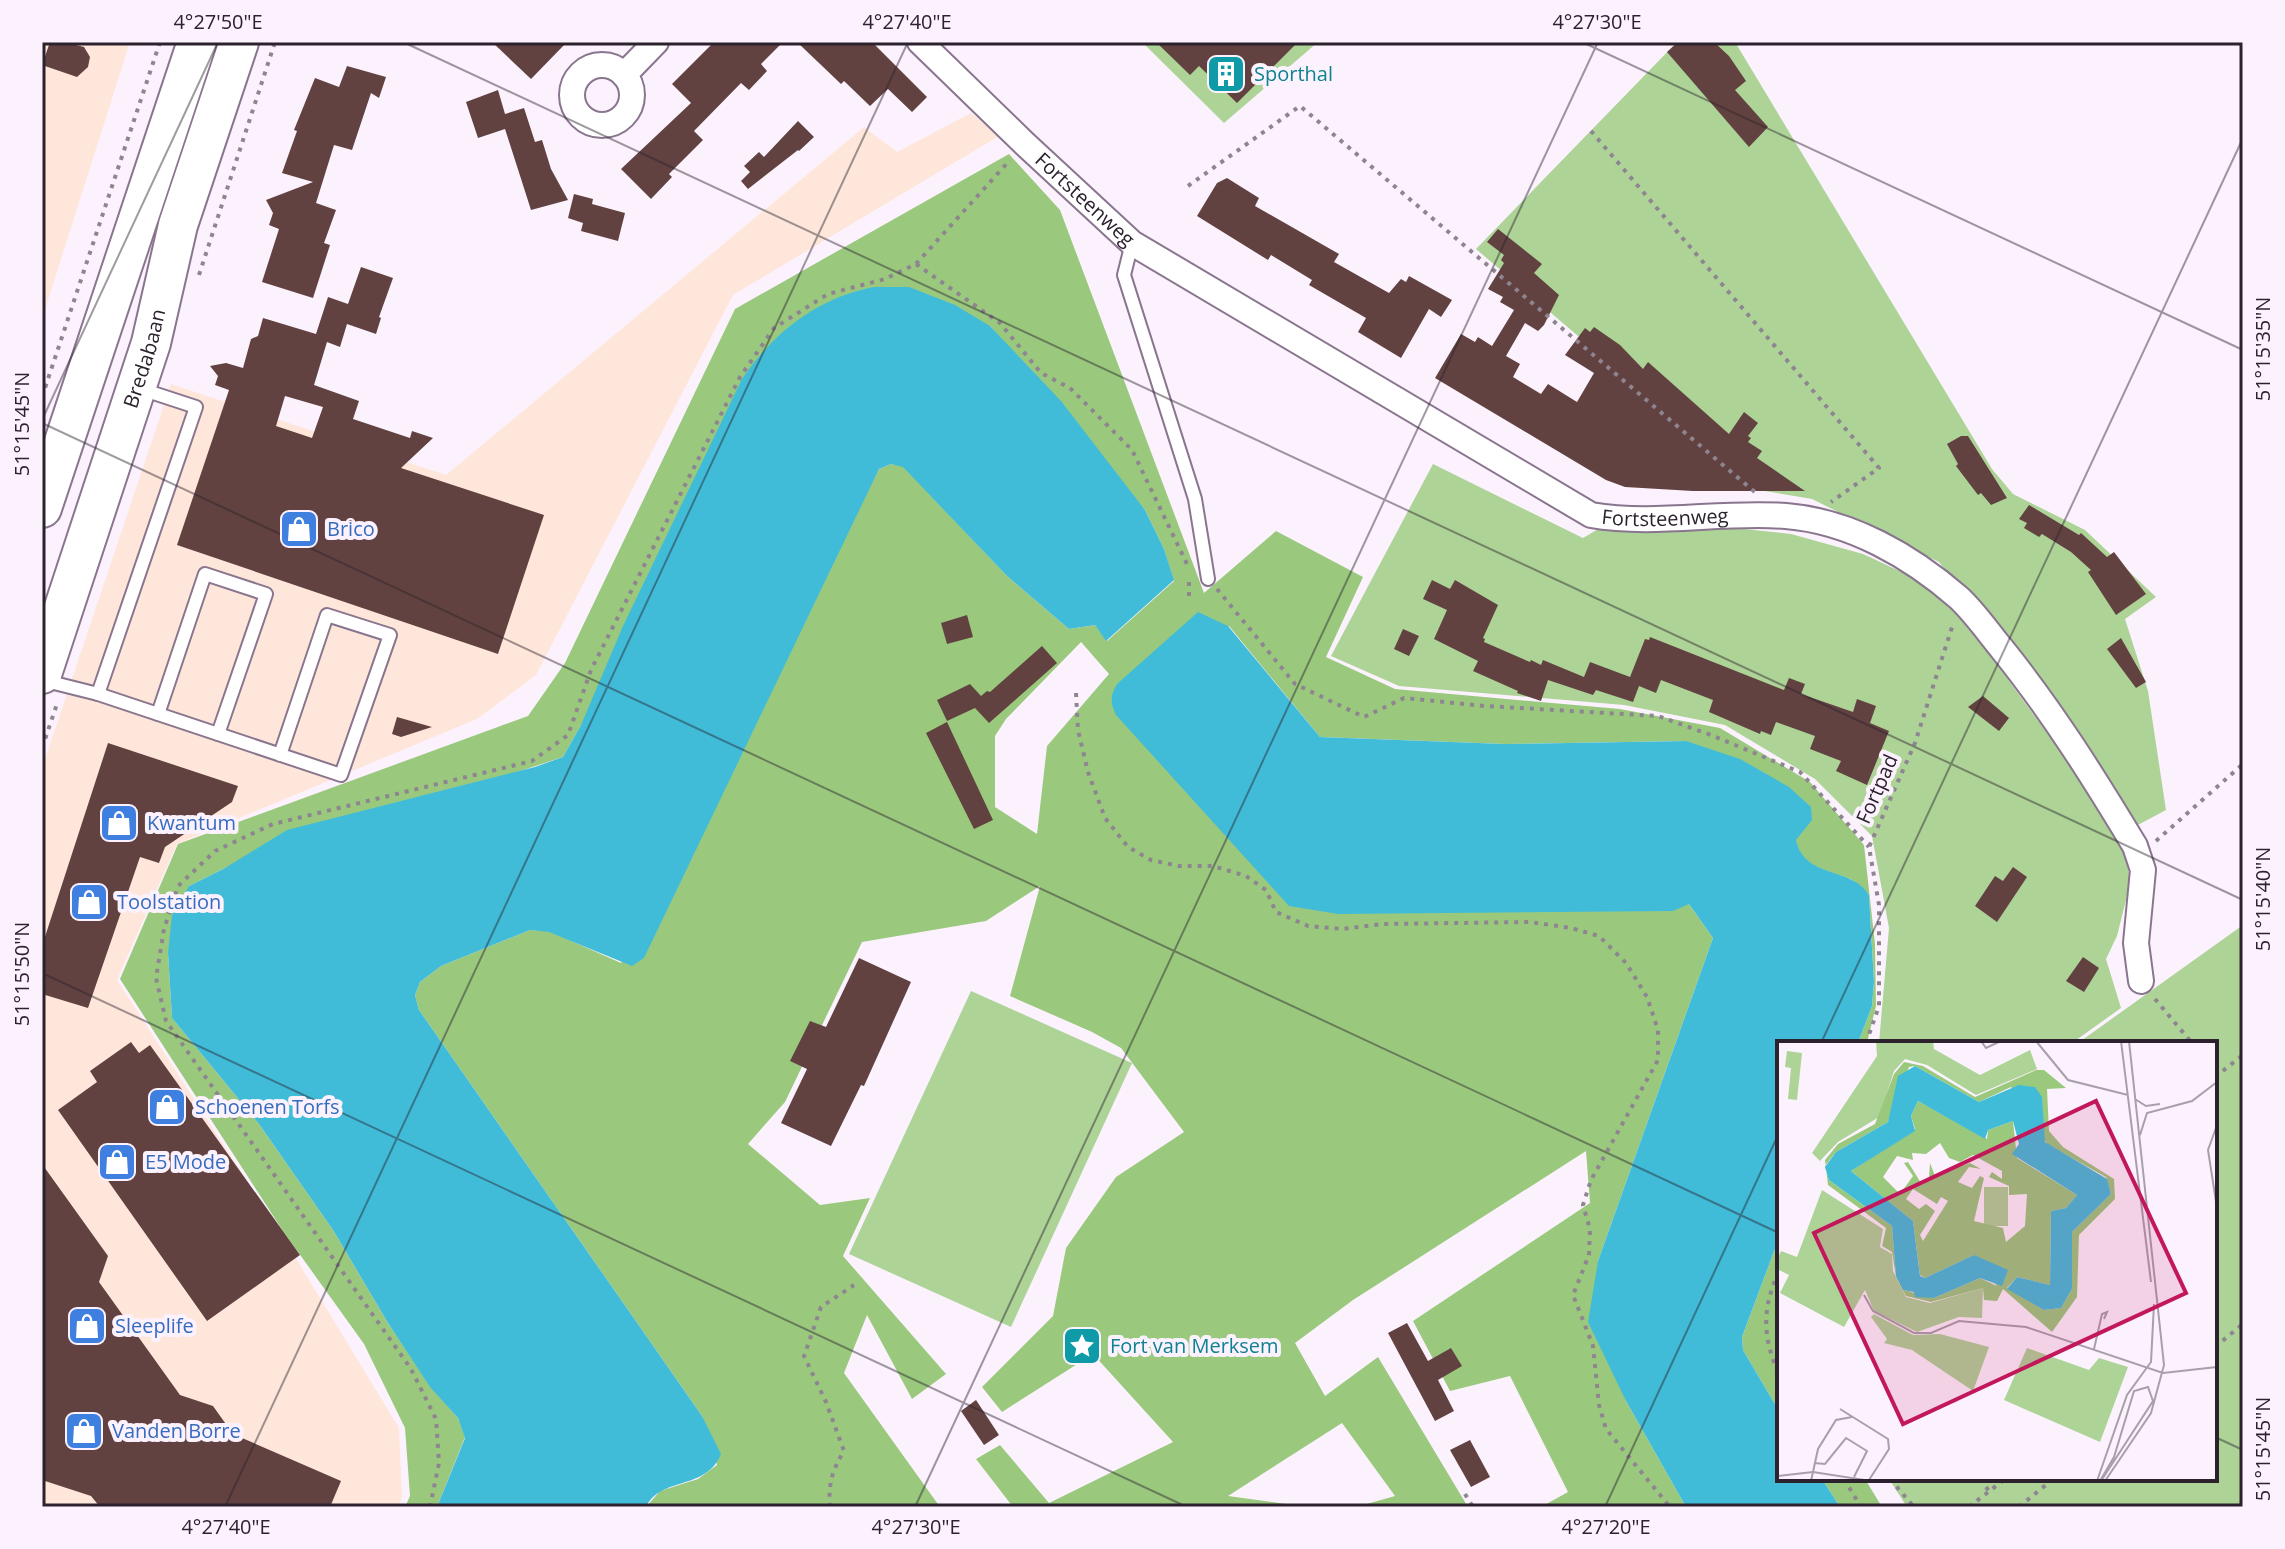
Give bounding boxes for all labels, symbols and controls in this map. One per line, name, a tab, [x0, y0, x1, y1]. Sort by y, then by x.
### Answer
text: 4°27'50"E	[173, 8, 263, 35]
text: 4°27'40"E	[862, 8, 952, 35]
text: 4°27'30"E	[1552, 8, 1642, 35]
building icon: Sporthal	[1205, 53, 1247, 95]
place label: Sporthal	[1254, 60, 1333, 87]
street label: Fortsteenweg	[1030, 146, 1141, 252]
text: 51°15'35"N	[2249, 297, 2276, 401]
street label: Bredabaan	[117, 306, 171, 411]
text: 51°15'45"N	[8, 372, 35, 476]
street label: Fortsteenweg	[1600, 502, 1729, 532]
shop icon: Brico	[278, 508, 320, 550]
place label: Brico	[327, 515, 375, 542]
street label: Fortpad	[1849, 750, 1904, 828]
shop icon: Kwantum	[98, 802, 140, 844]
place label: Kwantum	[147, 809, 236, 836]
text: 51°15'40"N	[2249, 847, 2276, 951]
shop icon: Toolstation	[68, 881, 110, 923]
place label: Toolstation	[117, 888, 221, 915]
text: 51°15'50"N	[8, 922, 35, 1026]
inset map	[1777, 1041, 2217, 1481]
shop icon: Schoenen Torfs	[146, 1086, 188, 1128]
place label: Schoenen Torfs	[195, 1093, 340, 1120]
shop icon: E5 Mode	[96, 1141, 138, 1183]
place label: E5 Mode	[145, 1148, 226, 1175]
shop icon: Sleeplife	[66, 1305, 108, 1347]
place label: Sleeplife	[115, 1312, 194, 1339]
place icon: Fort van Merksem	[1061, 1325, 1103, 1367]
place label: Fort van Merksem	[1110, 1332, 1279, 1359]
text: 51°15'45"N	[2249, 1397, 2276, 1501]
shop icon: Vanden Borre	[63, 1410, 105, 1452]
place label: Vanden Borre	[112, 1417, 241, 1444]
text: 4°27'40"E	[181, 1513, 271, 1540]
text: 4°27'30"E	[871, 1513, 961, 1540]
text: 4°27'20"E	[1561, 1513, 1651, 1540]

